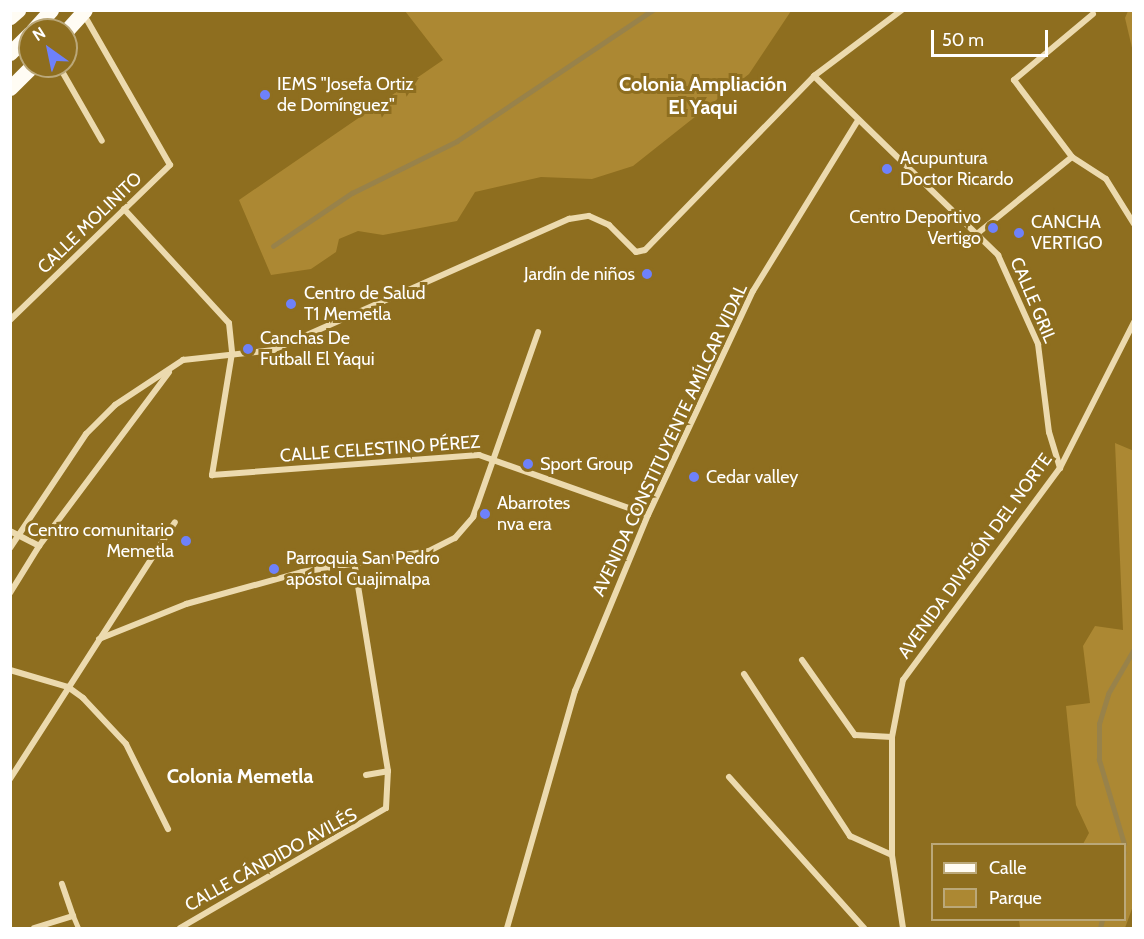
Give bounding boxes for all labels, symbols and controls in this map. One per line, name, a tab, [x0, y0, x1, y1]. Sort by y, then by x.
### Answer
north arrow	[18, 18, 78, 78]
scale bar	[934, 18, 1051, 56]
text: N	[29, 23, 49, 45]
text: 50 m	[942, 29, 984, 51]
district label: Colonia Ampliación El Yaqui	[619, 72, 787, 119]
place label: IEMS "Josefa Ortiz de Domínguez"	[277, 74, 414, 116]
marker: IEMS "Josefa Ortiz de Domínguez"	[258, 88, 272, 102]
place label: Acupuntura Doctor Ricardo	[900, 148, 1013, 190]
marker: Acupuntura Doctor Ricardo	[878, 160, 896, 178]
street label: CALLE MOLINITO	[33, 168, 147, 278]
place label: Centro Deportivo Vertigo	[849, 207, 981, 250]
place label: CANCHA VERTIGO	[1031, 212, 1103, 254]
marker: Centro Deportivo Vertigo	[986, 221, 1000, 235]
marker: CANCHA VERTIGO	[1012, 226, 1026, 240]
street label: CALLE GRIL	[1005, 254, 1061, 346]
place label: Jardín de niños	[524, 263, 635, 285]
marker: Jardín de niños	[640, 267, 654, 281]
street label: AVENIDA CONSTITUYENTE AMÍLCAR VIDAL	[588, 280, 752, 600]
place label: Centro de Salud T1 Memetla	[304, 283, 426, 326]
marker: Centro de Salud T1 Memetla	[282, 295, 300, 313]
place label: Canchas De Futball El Yaqui	[260, 328, 375, 370]
marker: Canchas De Futball El Yaqui	[241, 342, 255, 356]
street label: CALLE CELESTINO PÉREZ	[279, 431, 481, 467]
street label: AVENIDA DIVISIÓN DEL NORTE	[893, 449, 1057, 663]
place label: Sport Group	[540, 453, 633, 475]
marker: Sport Group	[521, 457, 535, 471]
place label: Cedar valley	[706, 466, 798, 488]
marker: Cedar valley	[687, 470, 701, 484]
place label: Abarrotes nva era	[497, 493, 570, 536]
marker: Abarrotes nva era	[478, 507, 492, 521]
place label: Centro comunitario Memetla	[27, 520, 174, 562]
marker: Centro comunitario Memetla	[179, 534, 193, 548]
place label: Parroquia San Pedro apóstol Cuajimalpa	[286, 548, 440, 590]
marker: Parroquia San Pedro apóstol Cuajimalpa	[267, 562, 281, 576]
district label: Colonia Memetla	[167, 764, 313, 788]
street label: CALLE CÁNDIDO AVILÉS	[181, 804, 361, 916]
legend	[931, 843, 1126, 921]
text: Calle	[989, 857, 1026, 879]
text: Parque	[989, 887, 1042, 909]

